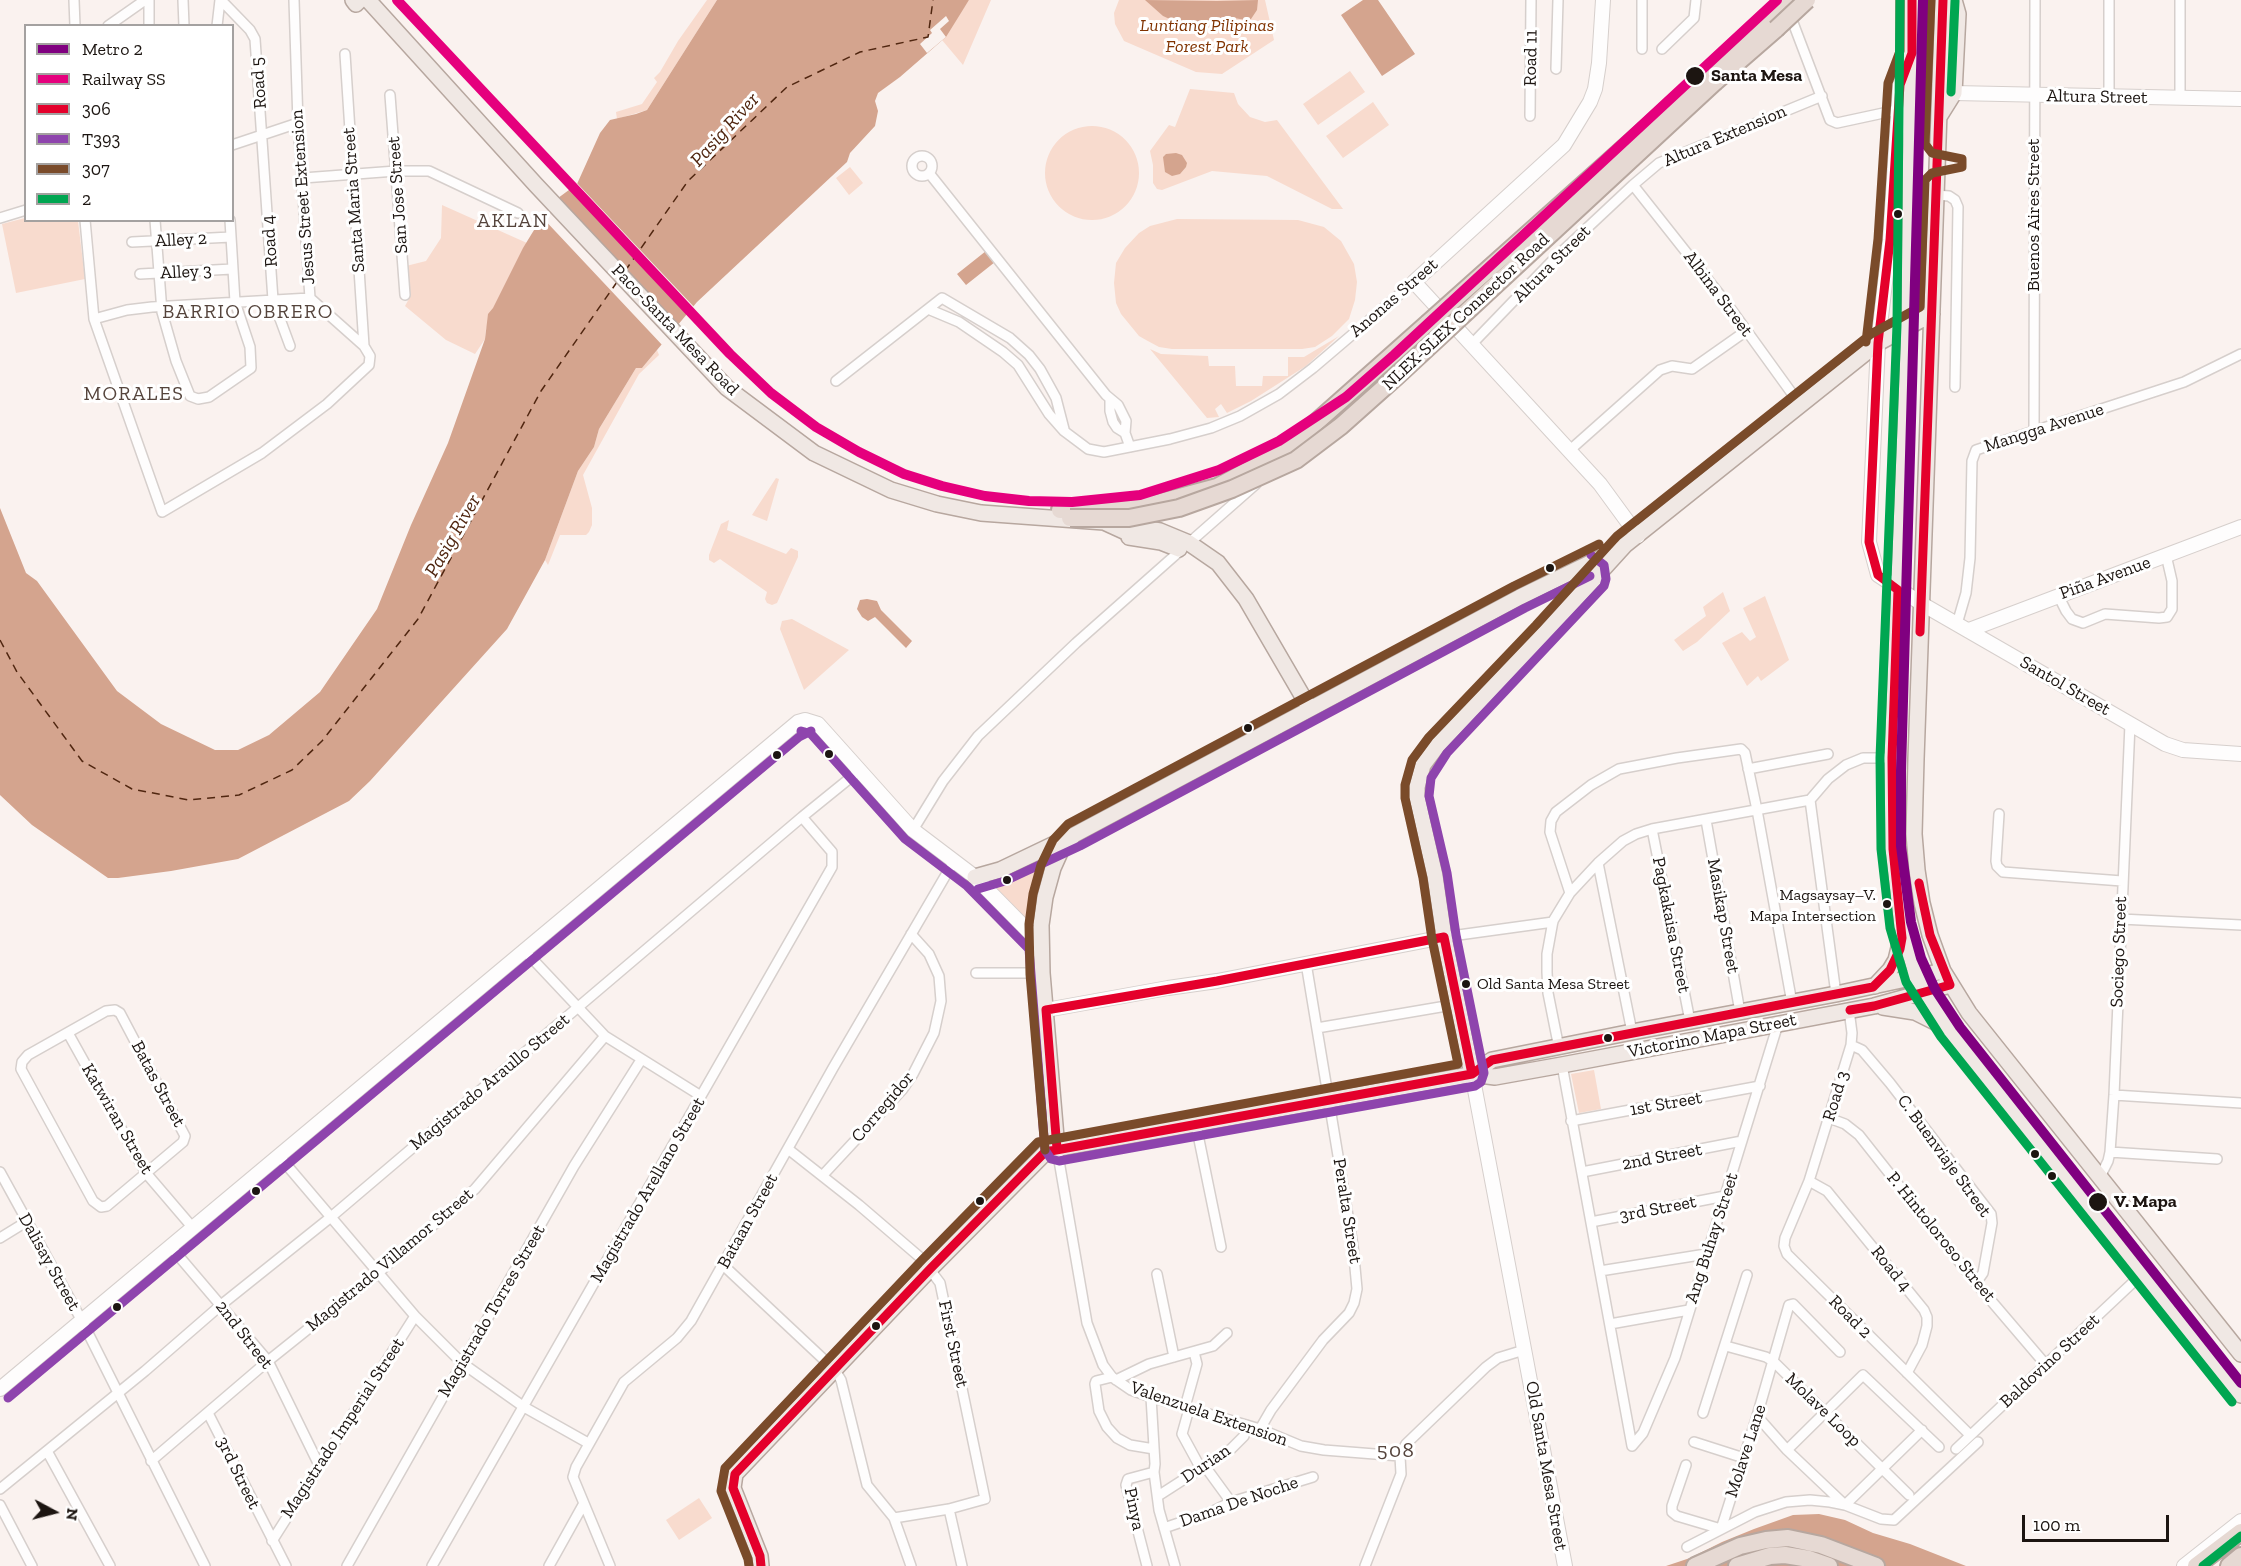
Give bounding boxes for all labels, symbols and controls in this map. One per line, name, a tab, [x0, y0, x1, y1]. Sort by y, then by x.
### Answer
park label: Luntiang Pilipinas Forest Park	[1140, 15, 1274, 57]
legend	[24, 24, 234, 222]
street label: Road 11	[1520, 29, 1542, 87]
text: Metro 2	[82, 38, 143, 60]
street label: Road 5	[246, 56, 272, 110]
marker: Santa Mesa	[1684, 65, 1706, 87]
place label: Santa Mesa	[1711, 65, 1802, 87]
text: Railway SS	[82, 68, 166, 90]
street label: Altura Street	[2046, 85, 2148, 109]
water label: Pasig River	[686, 88, 764, 172]
text: 306	[82, 98, 111, 120]
street label: Altura Extension	[1660, 100, 1790, 172]
street label: Jesus Street Extension	[286, 109, 320, 285]
street label: Santa Maria Street	[338, 127, 370, 273]
text: T393	[82, 128, 120, 150]
street label: San Jose Street	[383, 136, 413, 254]
street label: Buenos Aires Street	[2023, 138, 2045, 292]
text: 307	[82, 158, 110, 180]
text: 2	[82, 188, 91, 210]
unlabelled marker	[1892, 208, 1904, 220]
district label: AKLAN	[477, 209, 549, 233]
street label: Road 4	[257, 214, 283, 268]
street label: Altura Street	[1509, 221, 1595, 307]
street label: Alley 2	[155, 228, 207, 252]
street label: NLEX-SLEX Connector Road	[1378, 229, 1554, 395]
street label: Albina Street	[1679, 247, 1757, 341]
street label: Anonas Street	[1346, 254, 1442, 342]
street label: Alley 3	[160, 260, 212, 284]
street label: Paco-Santa Mesa Road	[607, 260, 743, 400]
district label: BARRIO OBRERO	[162, 300, 334, 324]
district label: MORALES	[84, 382, 184, 406]
street label: Mangga Avenue	[1982, 399, 2106, 457]
water label: Pasig River	[420, 491, 486, 581]
street label: Piña Avenue	[2056, 552, 2154, 604]
unlabelled marker	[1544, 562, 1556, 574]
street label: Santol Street	[2016, 651, 2114, 721]
unlabelled marker	[1242, 722, 1254, 734]
unlabelled marker	[823, 748, 835, 760]
unlabelled marker	[771, 749, 783, 761]
street label: Pagkakaisa Street	[1647, 855, 1695, 995]
street label: Masikap Street	[1702, 857, 1744, 975]
unlabelled marker	[1001, 874, 1013, 886]
place label: Magsaysay–V. Mapa Intersection	[1750, 885, 1876, 923]
street label: Sociego Street	[2106, 896, 2132, 1008]
marker: Magsaysay–V. Mapa Intersection	[1881, 898, 1893, 910]
place label: Old Santa Mesa Street	[1477, 974, 1630, 994]
marker: Old Santa Mesa Street	[1460, 978, 1472, 990]
street label: Magistrado Araullo Street	[406, 1009, 574, 1155]
street label: Victorino Mapa Street	[1626, 1009, 1798, 1063]
unlabelled marker	[1602, 1032, 1614, 1044]
street label: Batas Street	[126, 1037, 190, 1131]
street label: Katwiran Street	[77, 1060, 157, 1178]
street label: Corregidor	[847, 1067, 919, 1147]
street label: Road 3	[1818, 1068, 1854, 1124]
street label: 1st Street	[1628, 1087, 1704, 1121]
street label: C. Buenviaje Street	[1892, 1090, 1996, 1222]
street label: Magistrado Arellano Street	[586, 1094, 710, 1286]
street label: 2nd Street	[1620, 1139, 1704, 1175]
unlabelled marker	[2029, 1148, 2041, 1160]
street label: Peralta Street	[1328, 1157, 1366, 1265]
street label: P. Hintoloroso Street	[1882, 1168, 2000, 1306]
street label: Bataan Street	[713, 1170, 783, 1272]
street label: Ang Buhay Street	[1681, 1170, 1743, 1306]
unlabelled marker	[2046, 1170, 2058, 1182]
street label: Magistrado Villamor Street	[302, 1184, 478, 1336]
unlabelled marker	[250, 1185, 262, 1197]
street label: 3rd Street	[1618, 1191, 1698, 1227]
marker: V. Mapa	[2087, 1191, 2109, 1213]
place label: V. Mapa	[2114, 1191, 2177, 1213]
unlabelled marker	[974, 1195, 986, 1207]
street label: Dalisay Street	[13, 1210, 85, 1314]
street label: Magistrado Torres Street	[434, 1221, 550, 1401]
street label: Road 4	[1866, 1242, 1916, 1296]
street label: Road 2	[1824, 1291, 1876, 1343]
street label: 2nd Street	[211, 1296, 277, 1374]
street label: First Street	[933, 1298, 973, 1390]
unlabelled marker	[111, 1301, 123, 1313]
street label: Baldovino Street	[1996, 1309, 2104, 1413]
unlabelled marker	[870, 1320, 882, 1332]
street label: Magistrado Imperial Street	[277, 1334, 409, 1522]
street label: Molave Loop	[1780, 1368, 1866, 1452]
street label: Valenzuela Extension	[1127, 1377, 1291, 1451]
street label: Old Santa Mesa Street	[1520, 1380, 1572, 1552]
street label: Molave Lane	[1721, 1402, 1771, 1500]
street label: 3rd Street	[211, 1433, 265, 1513]
district label: 508	[1377, 1438, 1415, 1464]
street label: Durian	[1177, 1440, 1235, 1488]
street label: Dama De Noche	[1177, 1472, 1301, 1532]
north arrow	[24, 1482, 84, 1542]
street label: Pinya	[1119, 1486, 1149, 1532]
scale bar	[2025, 1503, 2172, 1541]
text: N	[62, 1507, 83, 1521]
text: 100 m	[2033, 1514, 2080, 1536]

